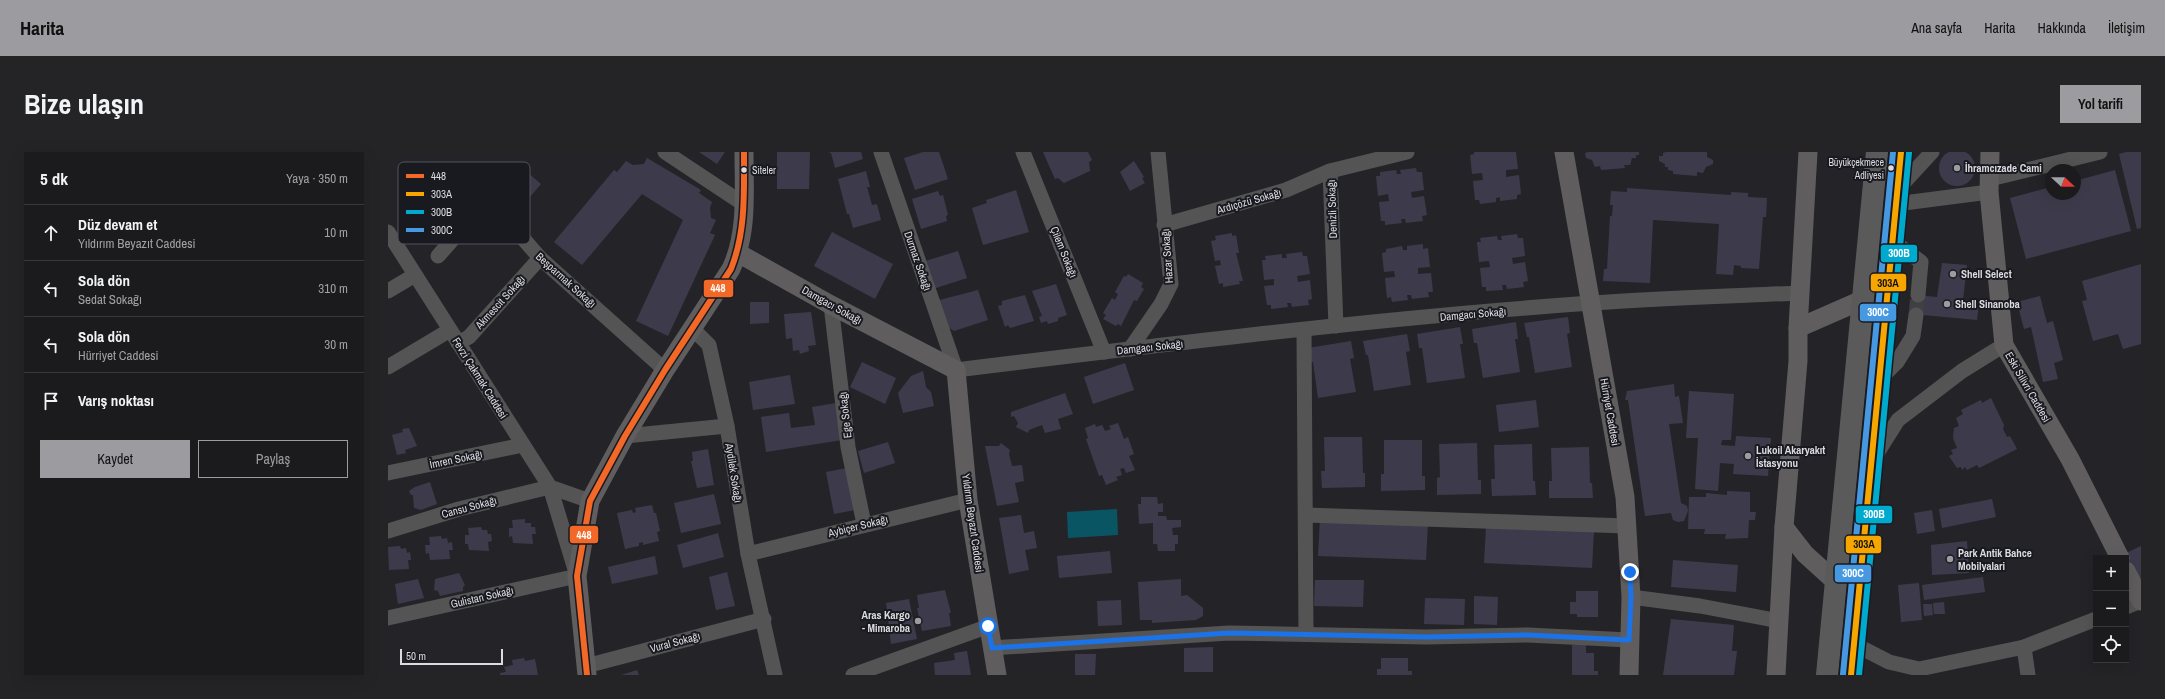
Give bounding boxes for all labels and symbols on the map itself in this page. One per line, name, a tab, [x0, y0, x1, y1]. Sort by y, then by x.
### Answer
place label: Büyükçekmece Adliyesi	[1828, 156, 1884, 182]
place label: İhramcızade Cami	[1965, 161, 2042, 175]
legend	[398, 162, 530, 244]
marker: Büyükçekmece Adliyesi	[1886, 163, 1896, 173]
marker: İhramcızade Cami	[1952, 163, 1962, 173]
place label: Siteler	[752, 164, 776, 177]
north arrow	[2045, 164, 2081, 200]
marker: Siteler	[739, 165, 749, 175]
text: 448	[431, 169, 446, 183]
street label: Denizli Sokağı	[1324, 179, 1340, 239]
street label: Ardıçözü Sokağı	[1214, 185, 1283, 217]
text: 303A	[431, 187, 453, 201]
text: 300B	[431, 205, 452, 219]
text: 300C	[431, 223, 453, 237]
street label: Çilem Sokağı	[1047, 224, 1081, 280]
street label: Hazar Sokağı	[1158, 228, 1176, 284]
street label: Durmaz Sokağı	[901, 229, 935, 293]
line badge: 300B	[1880, 244, 1918, 263]
text: 300B	[1888, 246, 1910, 260]
street label: Beşparmak Sokağı	[533, 249, 599, 311]
place label: Shell Select	[1961, 267, 2012, 281]
marker: Shell Select	[1948, 269, 1958, 279]
street label: Akmescit Sokağı	[471, 272, 528, 333]
line badge: 303A	[1870, 273, 1907, 292]
text: 303A	[1877, 276, 1899, 290]
line badge: 448	[703, 279, 734, 298]
text: 448	[710, 281, 726, 295]
street label: Damgacı Sokağı	[799, 283, 865, 327]
place label: Shell Sinanoba	[1955, 297, 2020, 311]
marker: Shell Sinanoba	[1942, 299, 1952, 309]
line badge: 300C	[1859, 303, 1897, 322]
street label: Damgacı Sokağı	[1439, 304, 1507, 324]
text: 300C	[1867, 305, 1889, 319]
street label: Fevzi Çakmak Caddesi	[449, 335, 511, 421]
street label: Damgacı Sokağı	[1116, 337, 1184, 357]
street label: Eski Silivri Caddesi	[2002, 349, 2054, 425]
street label: Hürriyet Caddesi	[1597, 377, 1623, 447]
street label: Ege Sokağı	[836, 391, 854, 439]
street label: Aydilek Sokağı	[722, 441, 746, 504]
place label: Lukoil Akaryakıt İstasyonu	[1756, 443, 1825, 470]
street label: İmren Sokağı	[428, 447, 484, 471]
marker: Lukoil Akaryakıt İstasyonu	[1743, 451, 1753, 461]
street label: Yıldırım Beyazıt Caddesi	[959, 473, 987, 573]
street label: Cansu Sokağı	[440, 493, 498, 521]
line badge: 300B	[1855, 505, 1893, 524]
text: 300B	[1863, 507, 1885, 521]
street label: Aybiçer Sokağı	[826, 512, 889, 540]
line badge: 448	[569, 525, 599, 544]
text: 448	[576, 528, 592, 542]
line badge: 303A	[1845, 535, 1882, 554]
text: 303A	[1853, 537, 1875, 551]
place label: Park Antik Bahce Mobilyalari	[1958, 546, 2032, 573]
marker: Park Antik Bahce Mobilyalari	[1945, 554, 1955, 564]
route end	[1621, 563, 1639, 581]
line badge: 300C	[1834, 564, 1872, 583]
text: 300C	[1842, 566, 1864, 580]
street label: Gulistan Sokağı	[449, 583, 515, 611]
place label: Aras Kargo - Mimaroba	[861, 608, 910, 635]
marker: Aras Kargo - Mimaroba	[913, 616, 923, 626]
route start	[979, 617, 997, 635]
street label: Vural Sokağı	[648, 629, 702, 655]
scale bar	[400, 647, 503, 666]

